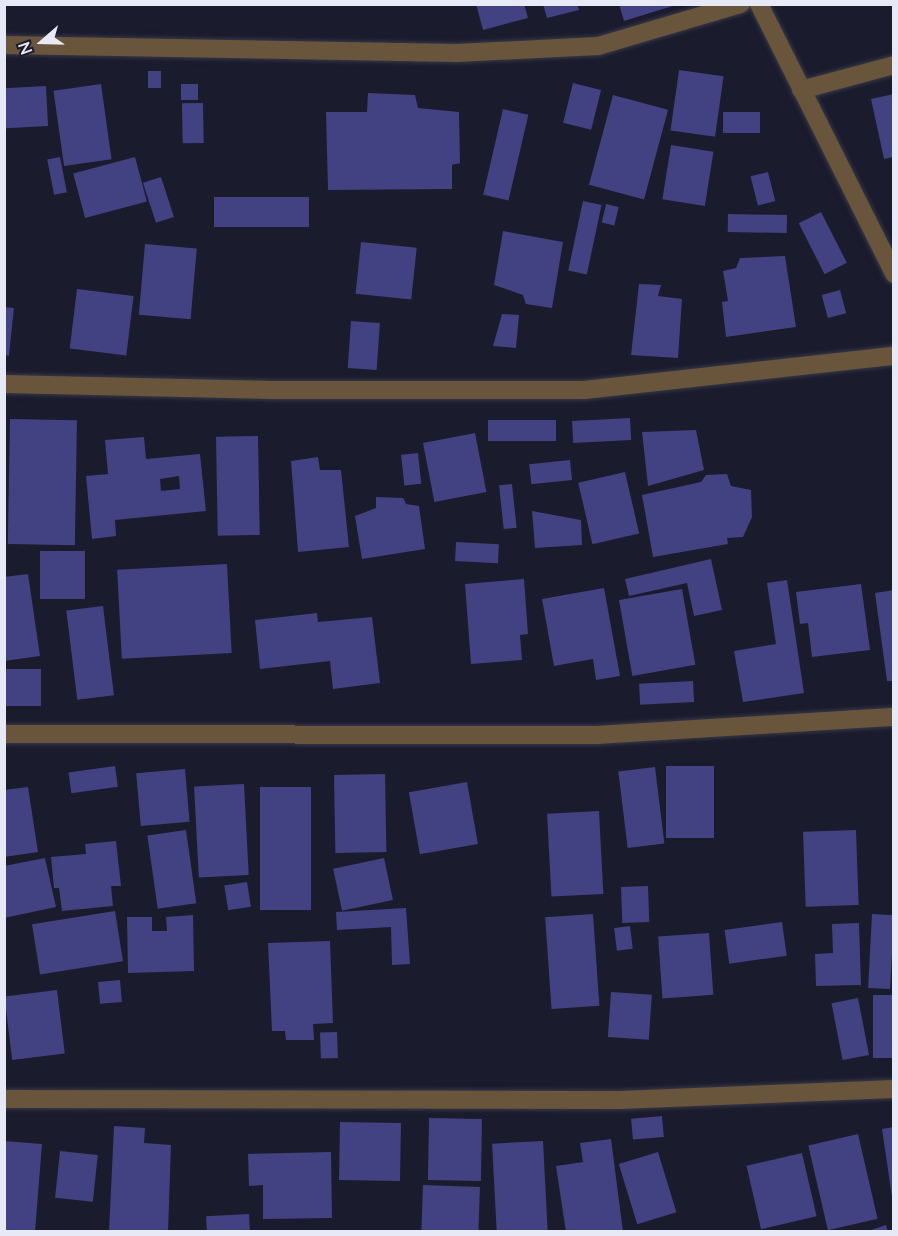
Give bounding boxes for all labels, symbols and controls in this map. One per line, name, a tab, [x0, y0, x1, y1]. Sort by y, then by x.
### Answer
north arrow	[12, 12, 72, 72]
text: N	[14, 39, 36, 57]

